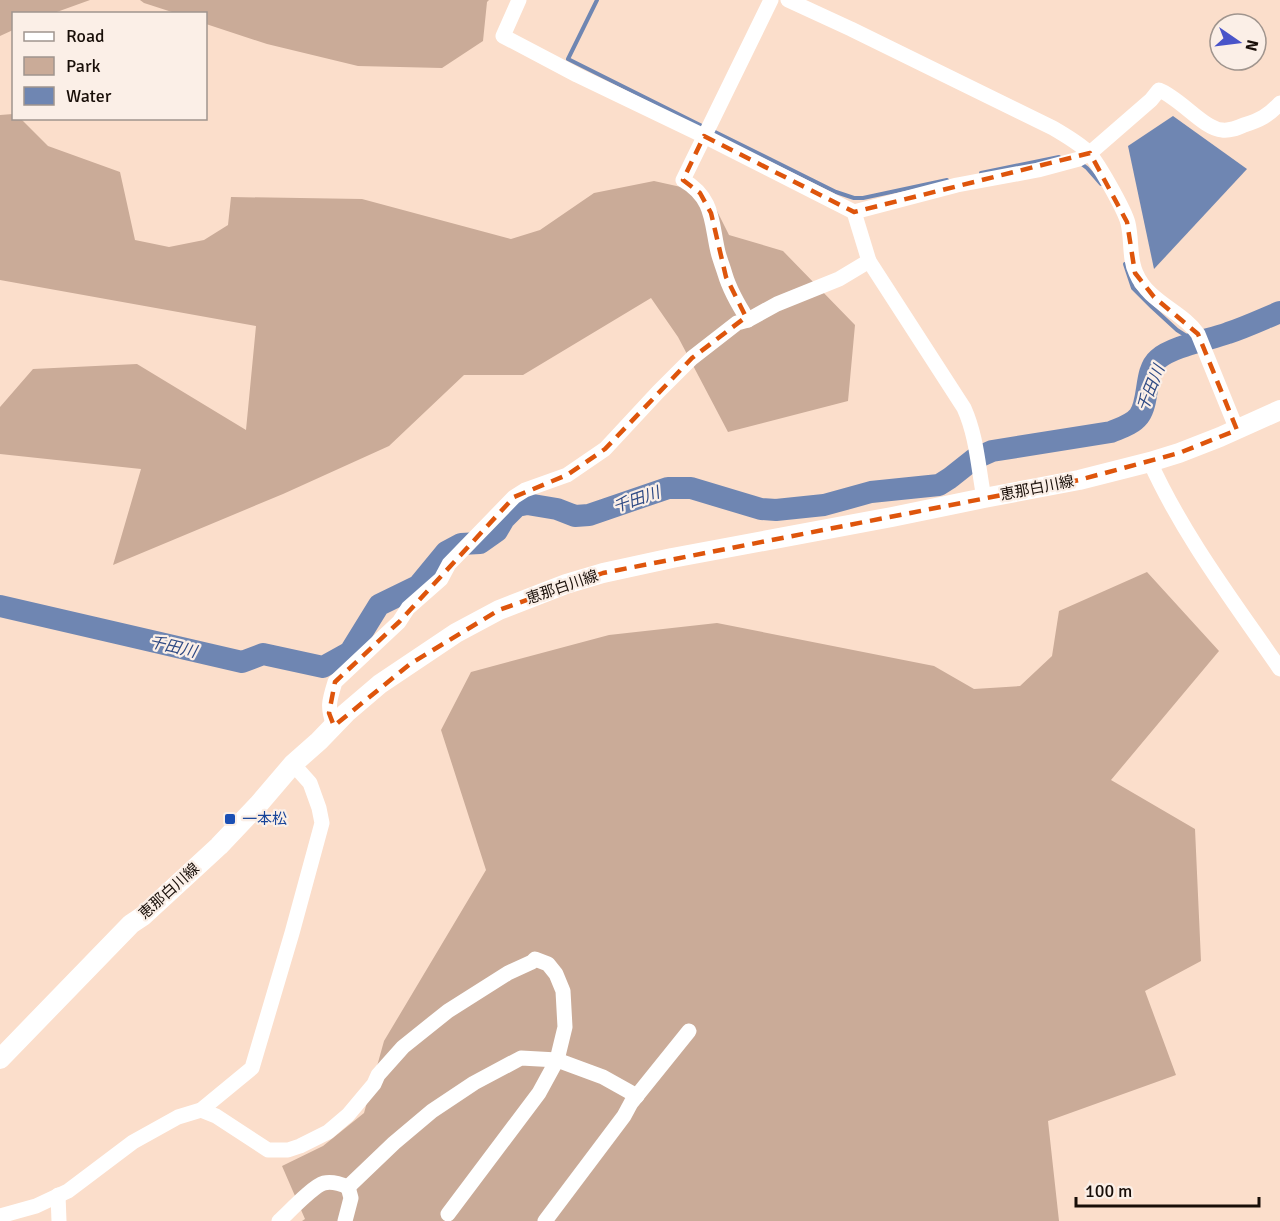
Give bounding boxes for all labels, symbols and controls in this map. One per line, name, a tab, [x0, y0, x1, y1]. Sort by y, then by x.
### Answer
legend	[12, 12, 207, 120]
north arrow	[1208, 12, 1268, 72]
text: Road	[66, 25, 105, 47]
text: N	[1241, 38, 1263, 53]
text: Park	[66, 55, 101, 77]
text: Water	[66, 85, 112, 107]
water label: 千田川	[1133, 361, 1170, 414]
street label: 恵那白川線	[998, 472, 1076, 504]
water label: 千田川	[610, 482, 664, 517]
street label: 恵那白川線	[524, 566, 600, 608]
water label: 千田川	[147, 632, 200, 663]
place label: 一本松	[242, 810, 287, 828]
marker: 一本松	[223, 812, 237, 826]
street label: 恵那白川線	[135, 859, 203, 923]
scale bar	[1076, 1170, 1259, 1208]
text: 100 m	[1085, 1180, 1132, 1202]

